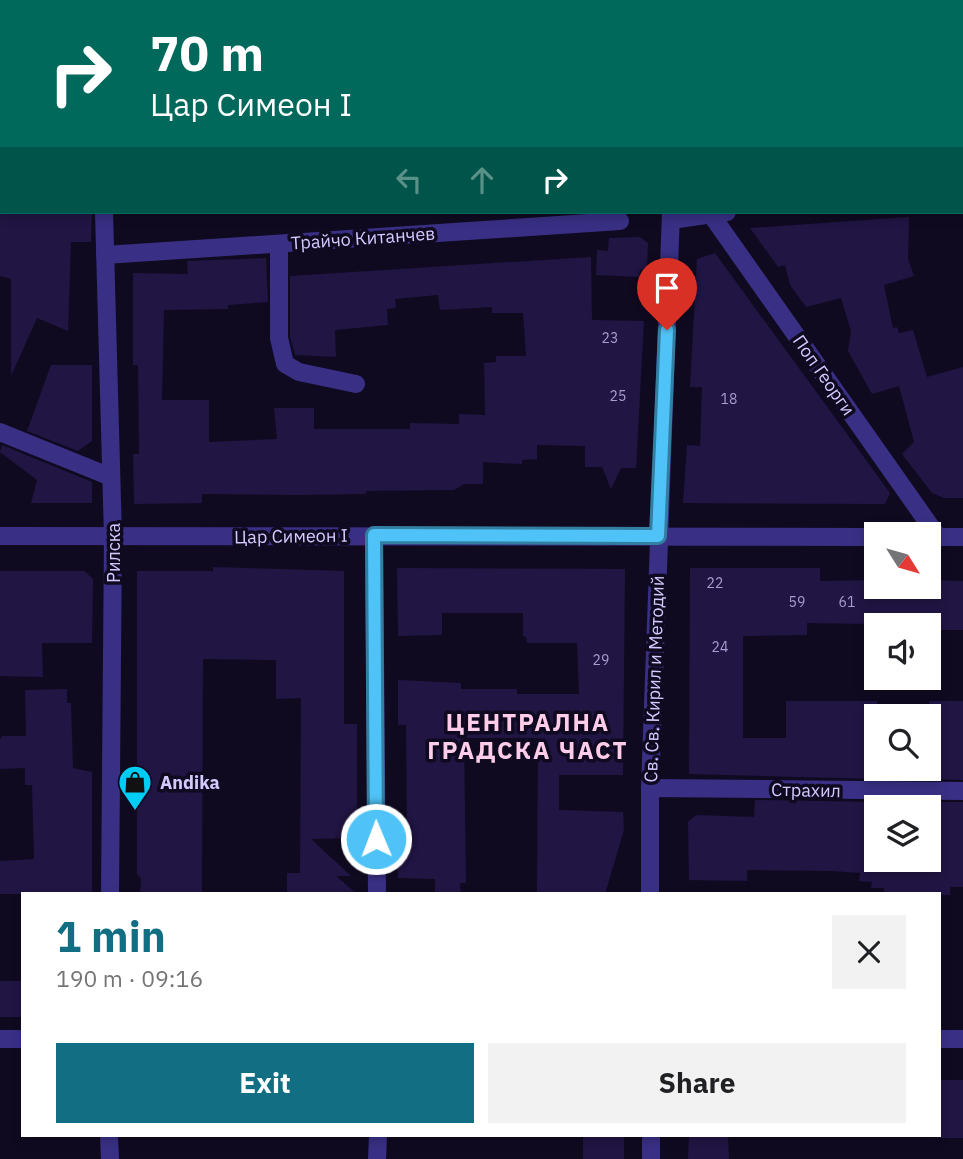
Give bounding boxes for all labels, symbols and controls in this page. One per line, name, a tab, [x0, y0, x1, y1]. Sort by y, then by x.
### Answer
text: 70 m	[150, 21, 264, 84]
icon: right	[35, 28, 126, 119]
text: Цар Симеон I	[150, 83, 352, 125]
icon: left	[390, 161, 428, 199]
icon: ahead	[463, 161, 501, 199]
icon: right	[536, 161, 574, 199]
street label: Трайчо Китанчев	[290, 221, 436, 255]
pin	[637, 258, 697, 330]
icon: arrive	[648, 269, 686, 307]
house number: 23	[602, 329, 618, 347]
street label: Поп Георги	[788, 330, 860, 420]
house number: 25	[610, 387, 626, 405]
house number: 18	[721, 390, 737, 408]
north arrow	[864, 522, 942, 598]
map controls	[864, 522, 941, 872]
street label: Рилска	[102, 523, 125, 583]
street label: Цар Симеон I	[234, 524, 348, 548]
house number: 22	[707, 574, 723, 592]
street label: Св. Св. Кирил и Методий	[639, 575, 669, 783]
house number: 59	[789, 593, 805, 611]
house number: 61	[839, 593, 855, 611]
button: sound	[864, 613, 941, 690]
house number: 24	[712, 638, 728, 656]
house number: 29	[593, 651, 609, 669]
button: search	[864, 704, 941, 781]
district label: ЦЕНТРАЛНА ГРАДСКА ЧАСТ	[427, 706, 629, 766]
shop icon: Andika	[116, 763, 154, 812]
place label: Andika	[160, 771, 220, 794]
street label: Страхил	[771, 778, 841, 802]
button: layers	[864, 795, 941, 872]
position arrow	[339, 802, 413, 876]
text: 1 min	[56, 909, 166, 964]
button: close	[832, 915, 906, 989]
text: 190 m · 09:16	[56, 963, 203, 993]
button: Exit	[56, 1043, 474, 1123]
button: Share	[488, 1043, 906, 1123]

